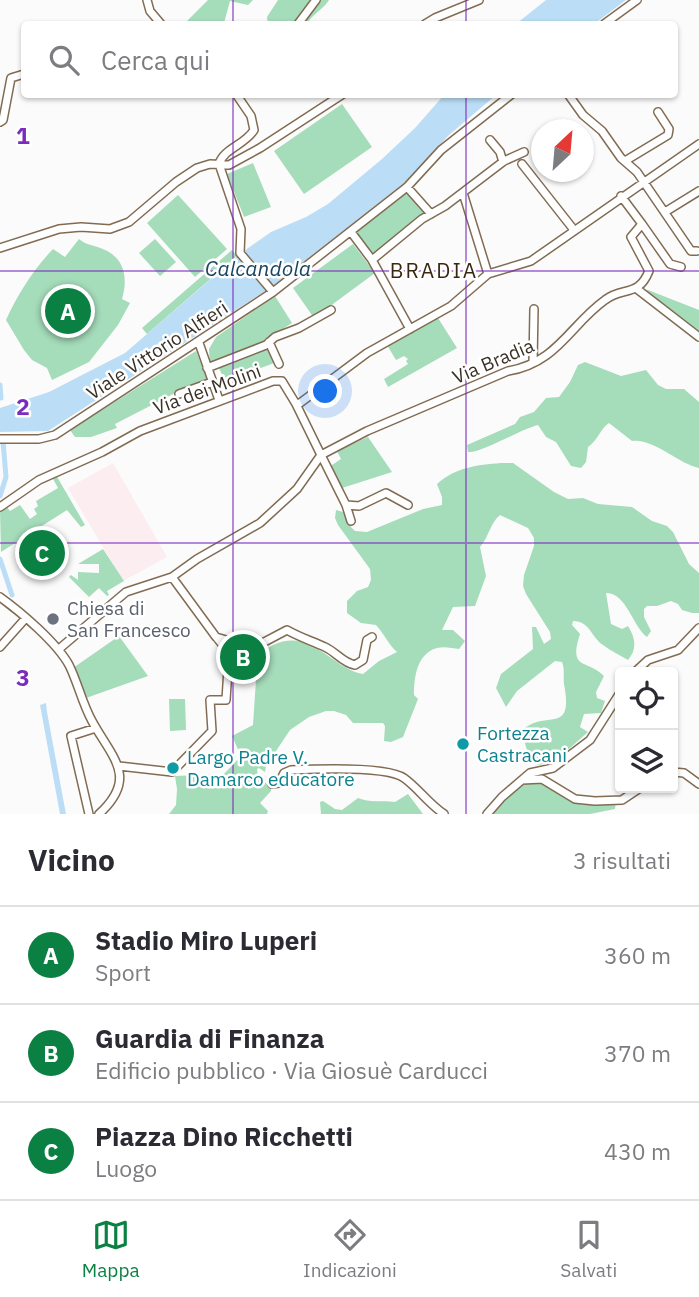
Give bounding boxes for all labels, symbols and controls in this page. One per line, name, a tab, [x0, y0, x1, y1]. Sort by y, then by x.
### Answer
search box	[21, 21, 678, 98]
icon: search	[45, 41, 83, 79]
text: Cerca qui	[101, 43, 210, 77]
north arrow	[531, 119, 594, 182]
text: 1	[16, 120, 30, 150]
water label: Calcandola	[205, 254, 311, 282]
district label: BRADIA	[390, 256, 478, 284]
pin: A	[45, 285, 91, 337]
street label: Viale Vittorio Alfieri	[82, 295, 232, 405]
street label: Via Bradia	[449, 333, 537, 389]
street label: Via dei Molini	[150, 358, 264, 420]
your location	[308, 374, 342, 408]
text: 2	[16, 391, 30, 421]
pin: C	[19, 527, 65, 579]
place label: Chiesa di San Francesco	[67, 596, 191, 642]
marker: Chiesa di San Francesco	[45, 611, 61, 627]
pin: B	[220, 631, 266, 683]
text: 3	[16, 662, 30, 692]
map controls	[615, 667, 678, 793]
button: locate	[615, 667, 678, 730]
place label: Fortezza Castracani	[477, 721, 567, 767]
button: layers	[615, 730, 678, 793]
marker: Fortezza Castracani	[455, 736, 471, 752]
place label: Largo Padre V. Damarco educatore	[187, 745, 355, 791]
marker: Largo Padre V. Damarco educatore	[165, 760, 181, 776]
text: Vicino	[28, 840, 115, 879]
text: 3 risultati	[573, 845, 671, 875]
text: Stadio Miro Luperi	[95, 923, 317, 957]
text: A	[43, 940, 59, 970]
text: 360 m	[604, 940, 671, 970]
text: Sport	[95, 957, 151, 987]
text: Guardia di Finanza	[95, 1021, 325, 1055]
text: B	[43, 1038, 59, 1068]
text: 370 m	[604, 1038, 671, 1068]
text: Edificio pubblico · Via Giosuè Carducci	[95, 1055, 488, 1085]
text: Piazza Dino Ricchetti	[95, 1119, 353, 1153]
text: C	[44, 1136, 58, 1166]
text: 430 m	[604, 1136, 671, 1166]
text: Luogo	[95, 1153, 157, 1183]
tab: Mappa	[82, 1216, 140, 1282]
tab: Indicazioni	[303, 1216, 397, 1282]
tab: Salvati	[560, 1216, 617, 1282]

